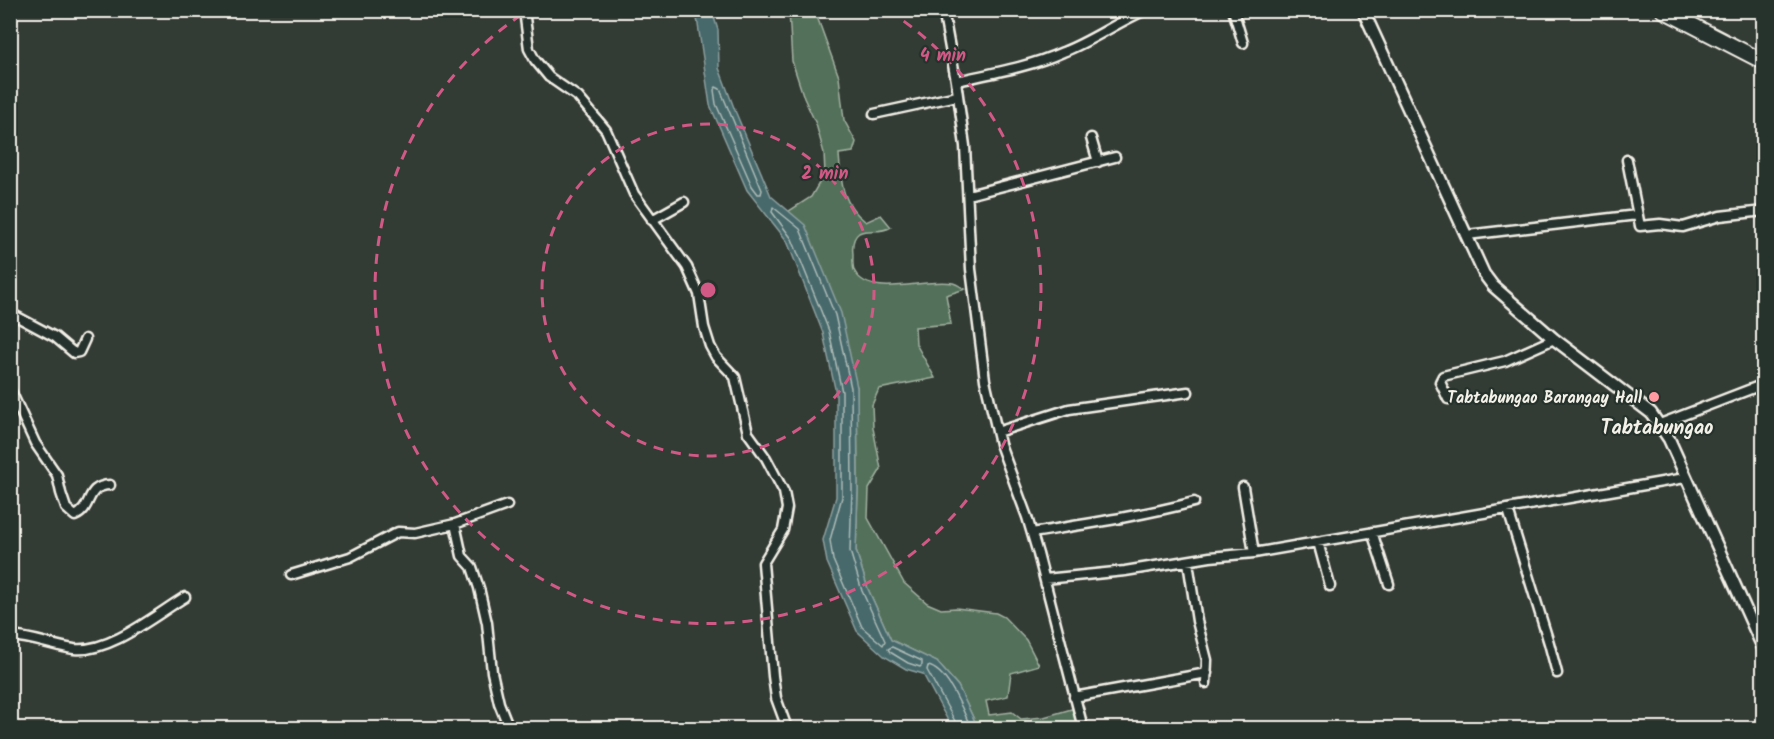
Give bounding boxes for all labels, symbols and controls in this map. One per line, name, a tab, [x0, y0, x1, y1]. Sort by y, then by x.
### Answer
text: 4 min	[920, 42, 966, 71]
text: 2 min	[802, 160, 848, 189]
centre of rings	[698, 280, 718, 300]
place label: Tabtabungao Barangay Hall	[1447, 386, 1643, 411]
marker: Tabtabungao Barangay Hall	[1647, 390, 1661, 404]
district label: Tabtabungao	[1601, 413, 1713, 445]

